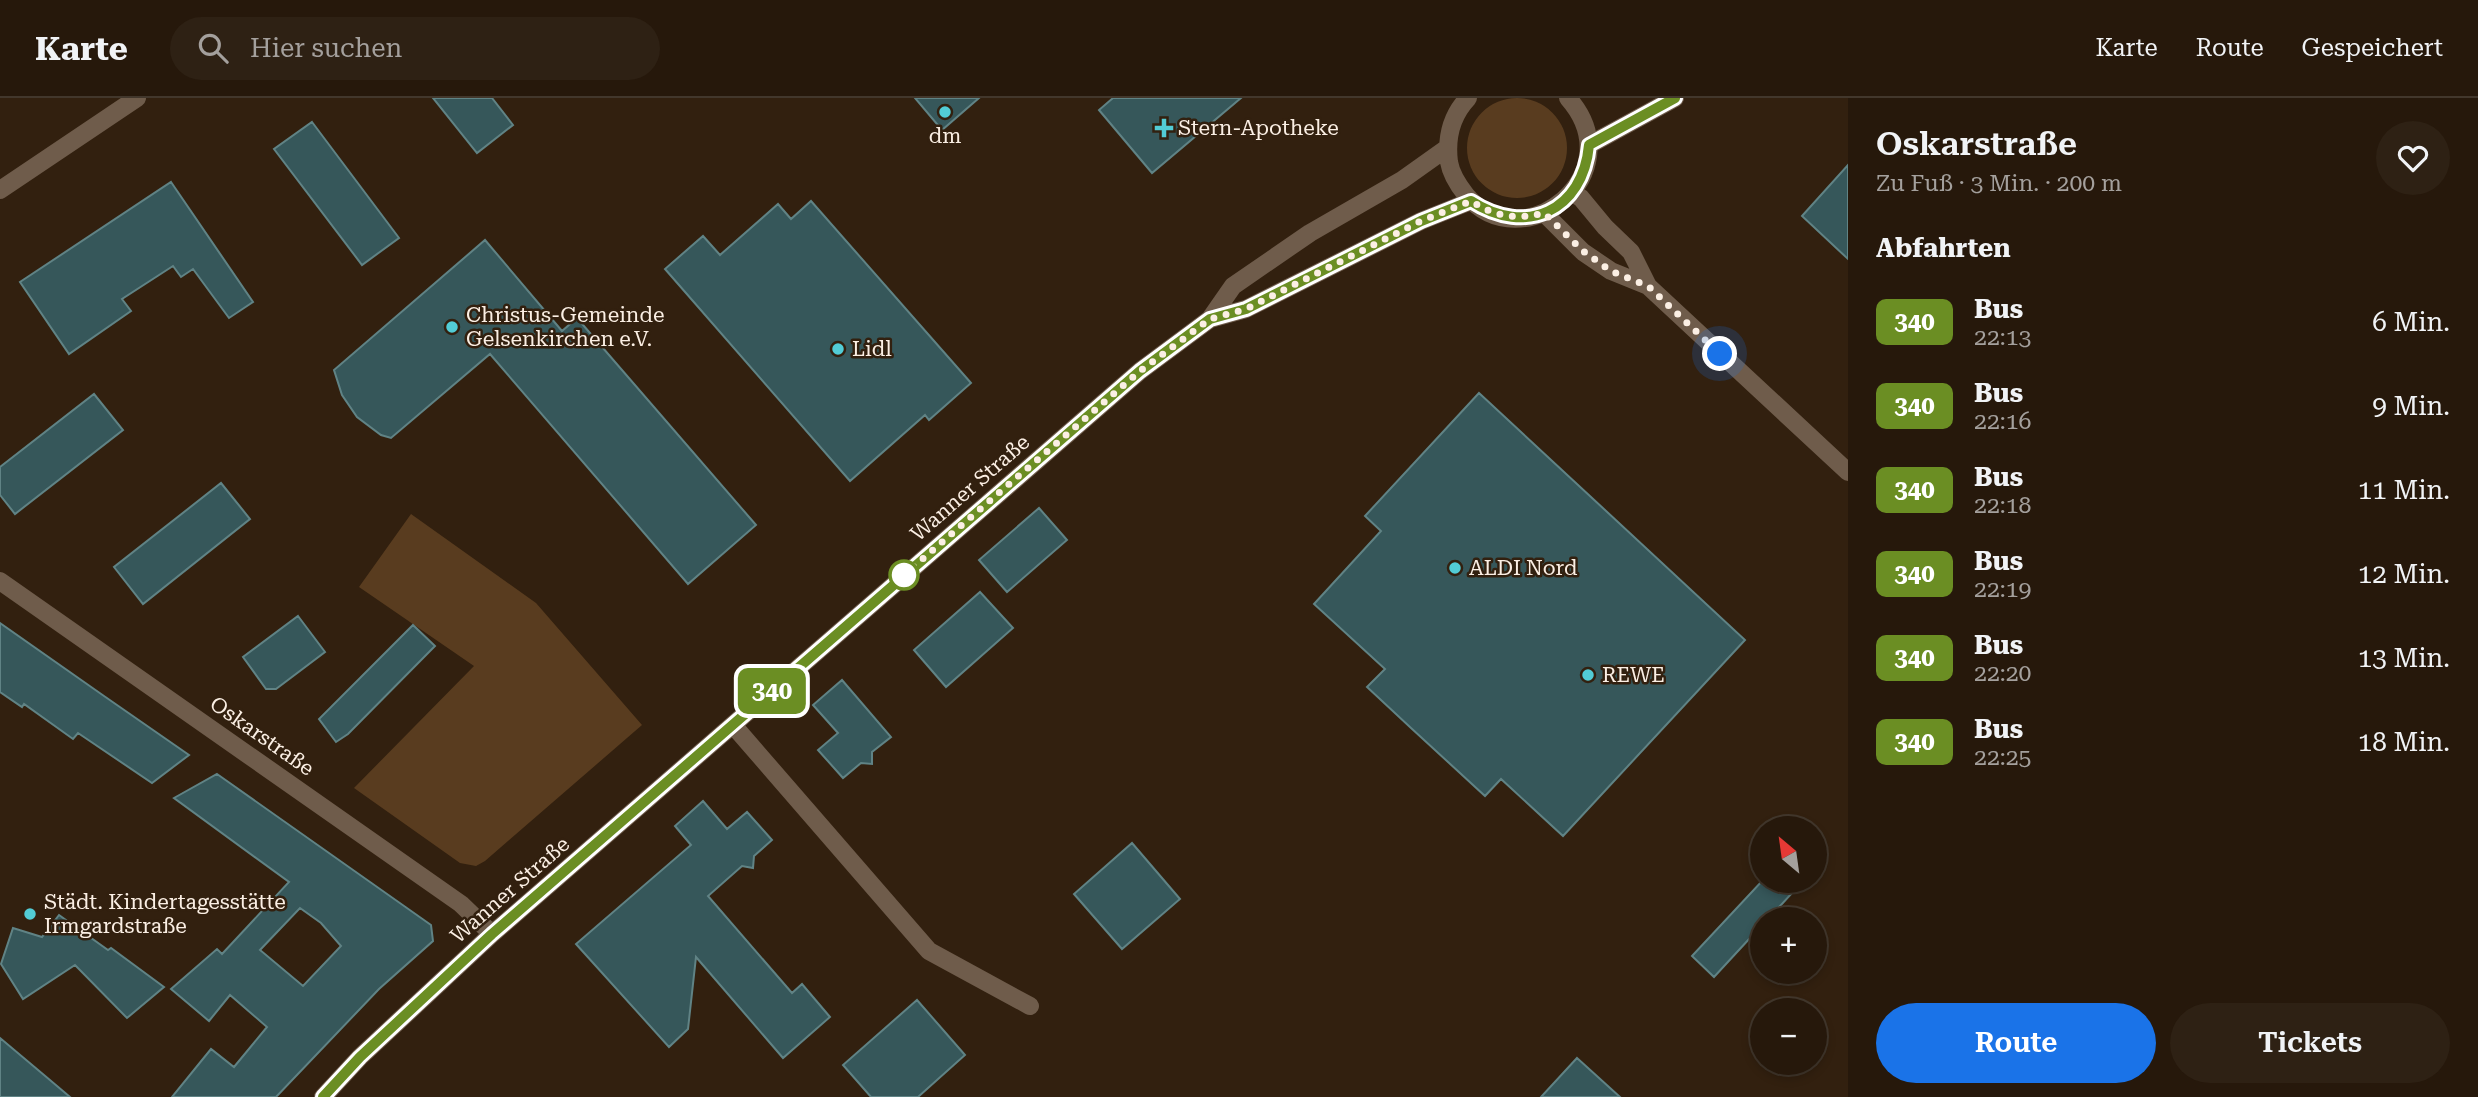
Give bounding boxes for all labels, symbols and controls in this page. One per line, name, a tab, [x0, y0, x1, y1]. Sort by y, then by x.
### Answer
search box	[170, 17, 660, 80]
text: Karte	[35, 29, 128, 68]
icon: search	[194, 29, 232, 67]
text: Hier suchen	[250, 33, 402, 63]
text: Karte	[2095, 34, 2158, 62]
text: Route	[2196, 34, 2264, 62]
text: Gespeichert	[2302, 34, 2443, 62]
marker: dm	[937, 104, 953, 120]
place label: Stern-Apotheke	[1178, 116, 1339, 140]
marker: Stern-Apotheke	[1156, 120, 1172, 136]
button: heart	[2376, 121, 2450, 195]
place label: dm	[929, 124, 961, 148]
text: Oskarstraße	[1876, 124, 2077, 163]
text: Zu Fuß · 3 Min. · 200 m	[1876, 170, 2122, 197]
text: Abfahrten	[1876, 233, 2011, 263]
text: Bus	[1974, 294, 2023, 324]
place label: Christus-Gemeinde Gelsenkirchen e.V.	[466, 303, 664, 351]
text: 6 Min.	[2372, 307, 2450, 337]
text: 340	[1894, 308, 1935, 336]
marker: Christus-Gemeinde Gelsenkirchen e.V.	[444, 319, 460, 335]
text: 22:13	[1974, 324, 2031, 351]
your location	[1702, 336, 1737, 371]
place label: Lidl	[852, 337, 892, 361]
marker: Lidl	[830, 341, 846, 357]
text: Bus	[1974, 378, 2023, 408]
text: 9 Min.	[2372, 391, 2450, 421]
text: 340	[1894, 392, 1935, 420]
text: 22:16	[1974, 408, 2031, 435]
street label: Wanner Straße	[906, 430, 1034, 546]
text: Bus	[1974, 462, 2023, 492]
text: 11 Min.	[2358, 475, 2450, 505]
text: 340	[1894, 476, 1935, 504]
text: 22:18	[1974, 492, 2031, 519]
text: Bus	[1974, 546, 2023, 576]
place label: ALDI Nord	[1469, 556, 1578, 580]
text: 12 Min.	[2358, 559, 2450, 589]
unlabelled marker	[889, 560, 919, 590]
marker: ALDI Nord	[1447, 560, 1463, 576]
text: 340	[1894, 560, 1935, 588]
text: 22:19	[1974, 576, 2031, 603]
text: Bus	[1974, 630, 2023, 660]
text: 13 Min.	[2358, 643, 2450, 673]
text: 340	[1894, 644, 1935, 672]
text: 22:20	[1974, 660, 2031, 687]
place label: REWE	[1602, 663, 1665, 687]
marker: REWE	[1580, 667, 1596, 683]
line badge: 340	[732, 668, 812, 714]
text: 340	[752, 677, 792, 705]
street label: Oskarstraße	[205, 691, 319, 781]
text: Bus	[1974, 714, 2023, 744]
text: 18 Min.	[2358, 727, 2450, 757]
text: 340	[1894, 728, 1935, 756]
text: 22:25	[1974, 744, 2031, 771]
north arrow	[1750, 816, 1827, 892]
map controls	[1750, 816, 1827, 1075]
street label: Wanner Straße	[446, 832, 574, 948]
place label: Städt. Kindertagesstätte Irmgardstraße	[44, 890, 286, 938]
marker: Städt. Kindertagesstätte Irmgardstraße	[22, 906, 38, 922]
button: +	[1750, 907, 1827, 984]
button: −	[1750, 998, 1827, 1075]
button: Route	[1876, 1003, 2156, 1083]
button: Tickets	[2170, 1003, 2450, 1083]

